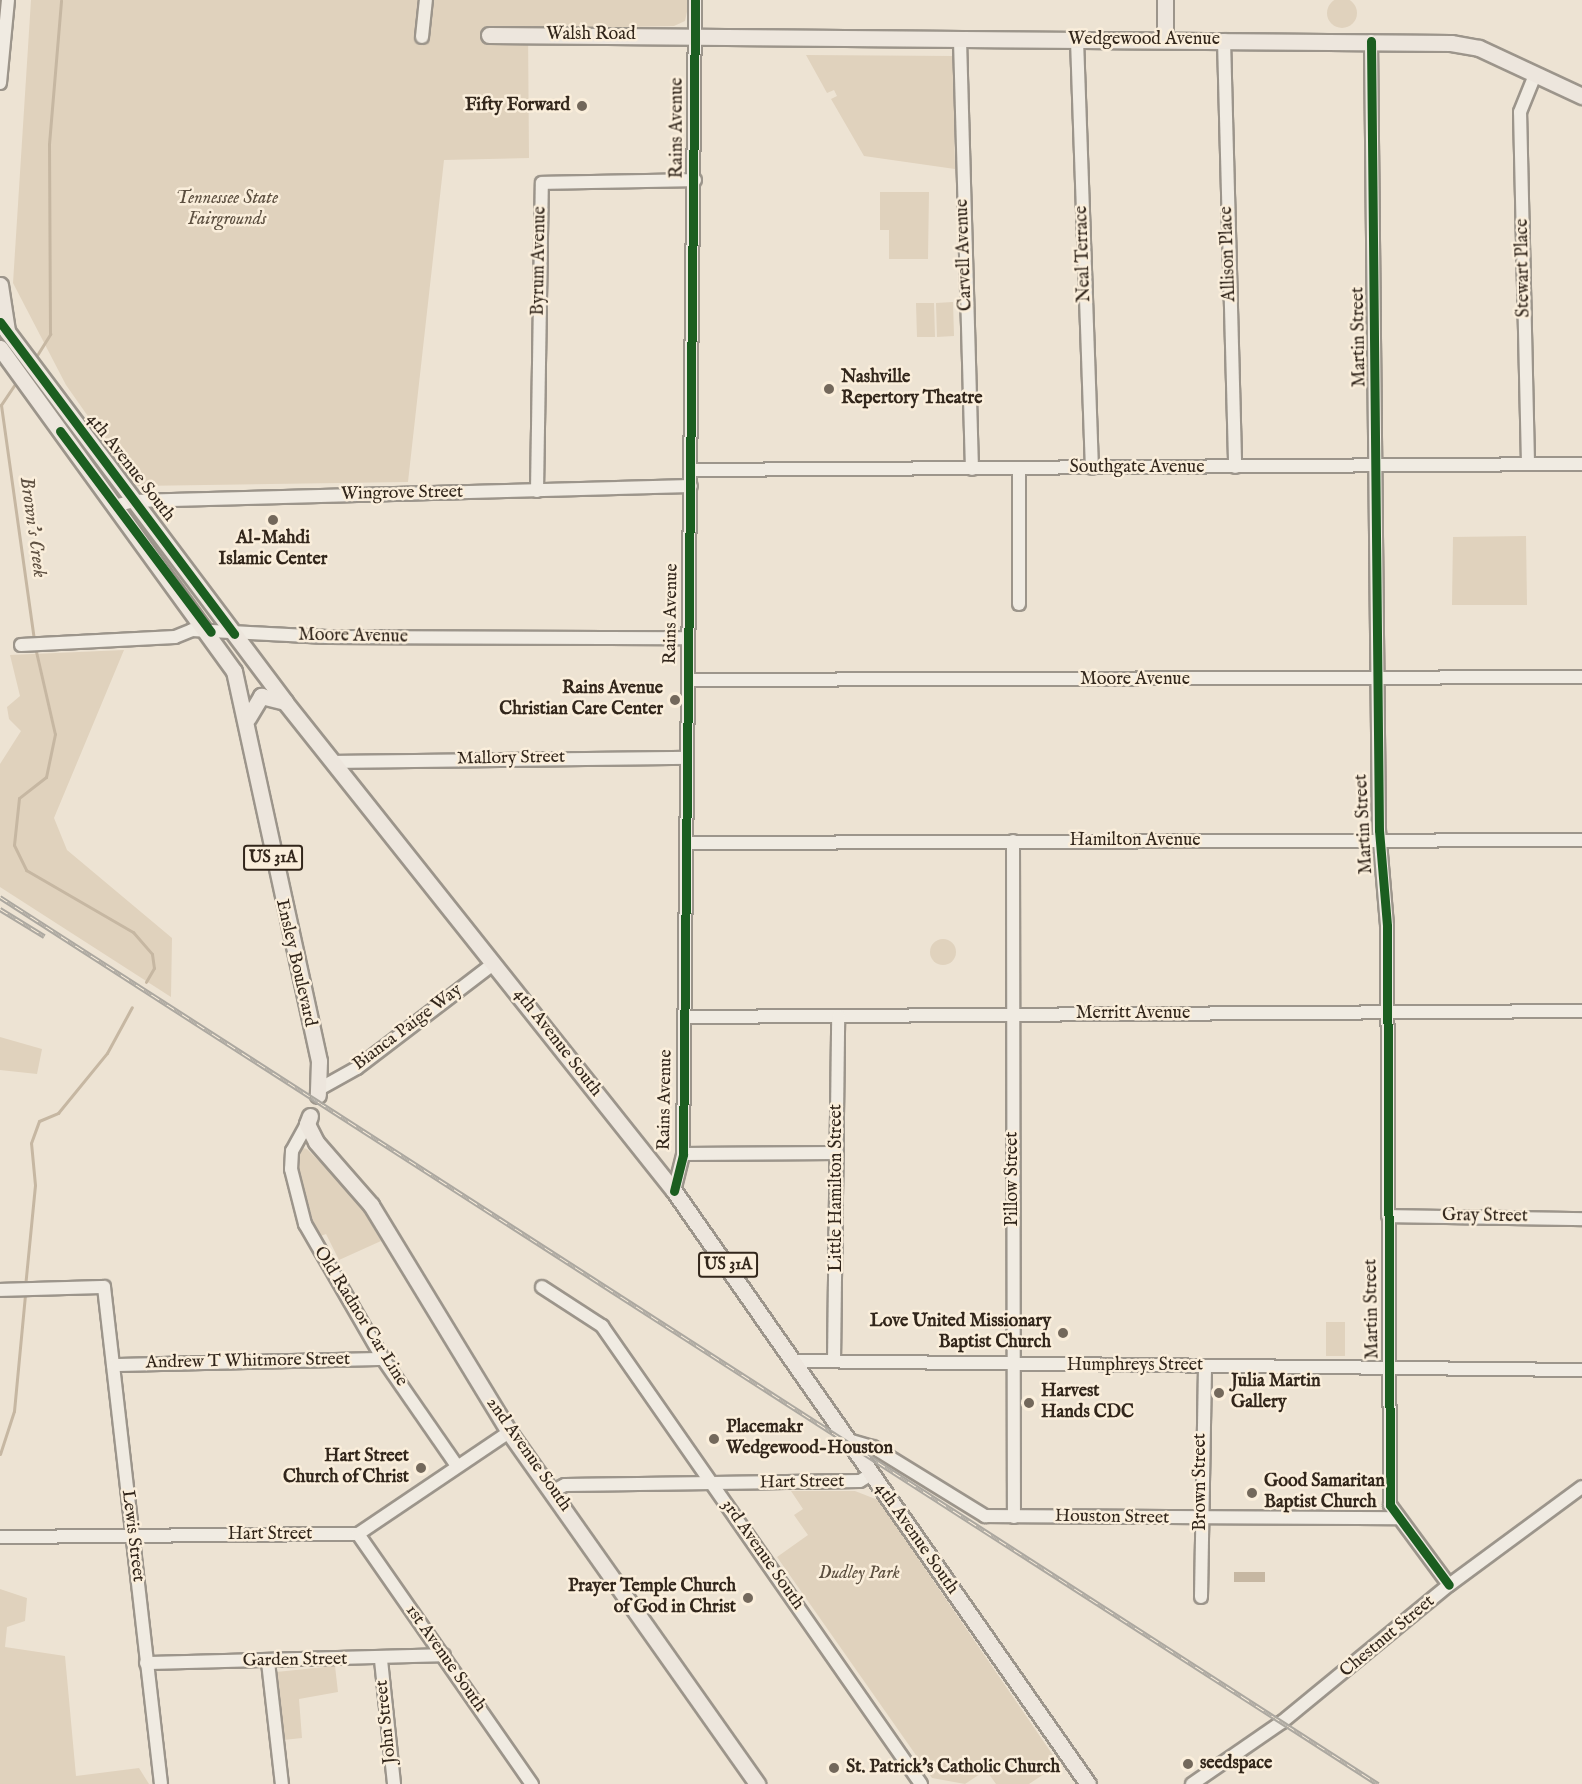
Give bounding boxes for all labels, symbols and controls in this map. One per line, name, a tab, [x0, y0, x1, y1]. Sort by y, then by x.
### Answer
street label: Walsh Road	[546, 24, 636, 46]
street label: Wedgewood Avenue	[1068, 29, 1220, 51]
street label: Rains Avenue	[667, 77, 689, 179]
place label: Fifty Forward	[465, 95, 570, 117]
marker: Fifty Forward	[575, 99, 589, 113]
park label: Tennessee State Fairgrounds	[176, 189, 278, 232]
street label: Carvell Avenue	[952, 199, 978, 311]
street label: Neal Terrace	[1072, 205, 1096, 303]
street label: Byrum Avenue	[528, 206, 552, 316]
street label: Allison Place	[1217, 206, 1241, 302]
street label: Stewart Place	[1512, 218, 1536, 318]
street label: Martin Street	[1348, 287, 1372, 387]
place label: Nashville Repertory Theatre	[841, 368, 982, 410]
marker: Nashville Repertory Theatre	[822, 382, 836, 396]
street label: 4th Avenue South	[81, 410, 179, 526]
street label: Southgate Avenue	[1070, 457, 1204, 479]
water label: Brown's Creek	[14, 475, 52, 579]
street label: Wingrove Street	[341, 482, 463, 506]
marker: Al-Mahdi Islamic Center	[266, 513, 280, 527]
place label: Al-Mahdi Islamic Center	[219, 529, 327, 572]
street label: Rains Avenue	[660, 563, 684, 665]
street label: Moore Avenue	[298, 625, 408, 649]
street label: Moore Avenue	[1080, 669, 1190, 691]
place label: Rains Avenue Christian Care Center	[499, 679, 663, 722]
marker: Rains Avenue Christian Care Center	[668, 693, 682, 707]
street label: Mallory Street	[457, 747, 565, 771]
street label: Martin Street	[1352, 773, 1378, 875]
street label: Hamilton Avenue	[1069, 830, 1201, 852]
road number: US 31A	[243, 845, 303, 871]
street label: Ensley Boulevard	[270, 897, 320, 1029]
street label: Bianca Paige Way	[349, 980, 467, 1076]
street label: 4th Avenue South	[508, 985, 606, 1101]
street label: Merritt Avenue	[1076, 1003, 1190, 1025]
street label: Rains Avenue	[654, 1049, 678, 1151]
street label: Little Hamilton Street	[826, 1104, 848, 1272]
street label: Pillow Street	[1002, 1132, 1024, 1226]
street label: Gray Street	[1442, 1205, 1528, 1229]
street label: Old Radnor Car Line	[308, 1243, 412, 1391]
road number: US 31A	[698, 1252, 758, 1278]
street label: Martin Street	[1361, 1259, 1385, 1359]
place label: Love United Missionary Baptist Church	[870, 1312, 1051, 1354]
marker: Love United Missionary Baptist Church	[1056, 1326, 1070, 1340]
street label: Andrew T Whitmore Street	[146, 1349, 350, 1375]
street label: Humphreys Street	[1067, 1355, 1203, 1377]
place label: Julia Martin Gallery	[1231, 1372, 1321, 1414]
place label: Harvest Hands CDC	[1041, 1382, 1134, 1424]
marker: Julia Martin Gallery	[1212, 1386, 1226, 1400]
street label: 2nd Avenue South	[481, 1394, 575, 1516]
marker: Harvest Hands CDC	[1022, 1396, 1036, 1410]
place label: Placemakr Wedgewood-Houston	[726, 1418, 893, 1460]
marker: Placemakr Wedgewood-Houston	[707, 1432, 721, 1446]
street label: Brown Street	[1190, 1433, 1212, 1531]
place label: Hart Street Church of Christ	[283, 1447, 409, 1490]
marker: Hart Street Church of Christ	[414, 1461, 428, 1475]
street label: Hart Street	[759, 1471, 845, 1495]
place label: Good Samaritan Baptist Church	[1264, 1472, 1385, 1514]
street label: 4th Avenue South	[869, 1479, 963, 1599]
marker: Good Samaritan Baptist Church	[1245, 1486, 1259, 1500]
street label: Lewis Street	[116, 1489, 148, 1583]
street label: 3rd Avenue South	[716, 1496, 808, 1614]
street label: Houston Street	[1055, 1506, 1169, 1530]
street label: Hart Street	[228, 1524, 312, 1546]
park label: Dudley Park	[818, 1563, 900, 1585]
place label: Prayer Temple Church of God in Christ	[568, 1577, 736, 1620]
marker: Prayer Temple Church of God in Christ	[741, 1591, 755, 1605]
street label: Chestnut Street	[1336, 1591, 1440, 1683]
street label: 1st Avenue South	[400, 1601, 490, 1717]
street label: Garden Street	[242, 1649, 348, 1673]
street label: John Street	[372, 1679, 402, 1765]
place label: seedspace	[1200, 1753, 1272, 1775]
place label: St. Patrick's Catholic Church	[846, 1757, 1060, 1779]
marker: seedspace	[1181, 1757, 1195, 1771]
marker: St. Patrick's Catholic Church	[827, 1761, 841, 1775]

